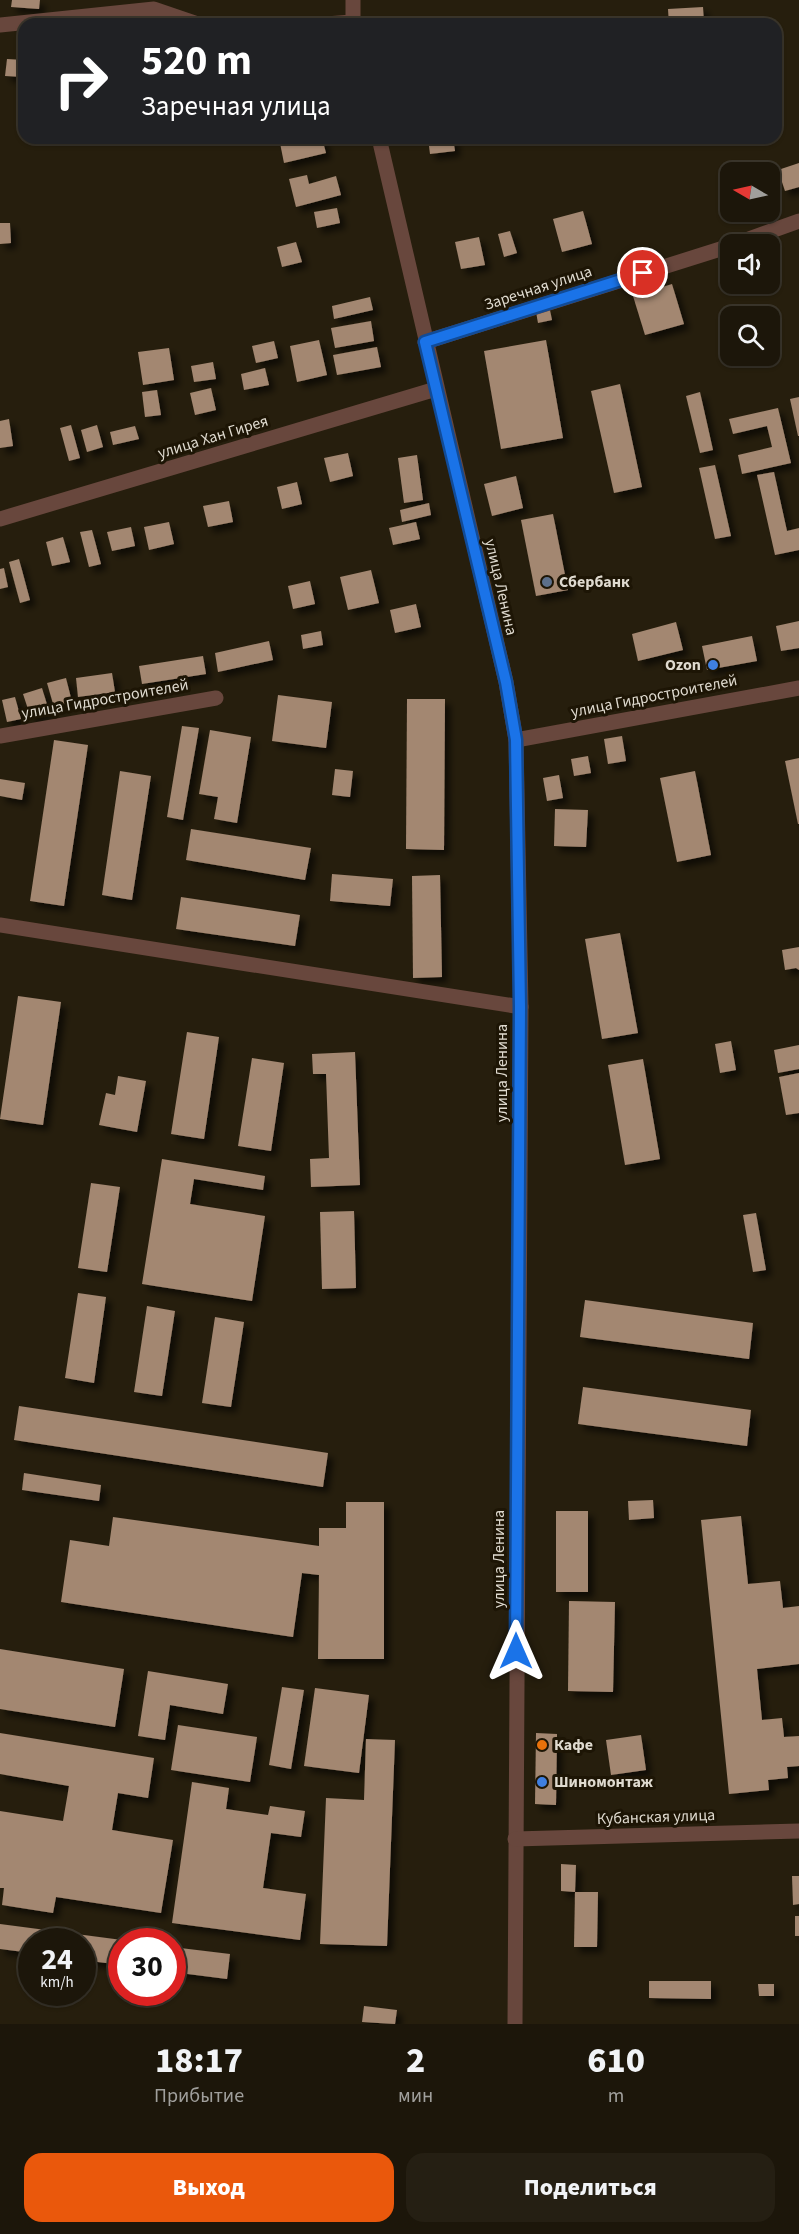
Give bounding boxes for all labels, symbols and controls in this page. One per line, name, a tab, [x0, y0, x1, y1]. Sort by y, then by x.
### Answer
text: 520 m	[141, 31, 252, 91]
icon: right	[42, 42, 120, 120]
text: Заречная улица	[141, 87, 331, 126]
north arrow	[720, 162, 780, 222]
map controls	[720, 162, 780, 366]
button: sound	[720, 234, 780, 294]
pin	[617, 247, 668, 298]
icon: arrive	[626, 256, 659, 289]
street label: Заречная улица	[481, 260, 595, 316]
button: search	[720, 306, 780, 366]
street label: улица Хан Гирея	[155, 410, 271, 464]
street label: улица Ленина	[479, 537, 523, 637]
place label: Сбербанк	[559, 571, 630, 593]
marker: Сбербанк	[540, 575, 554, 589]
place label: Ozon	[665, 654, 701, 676]
marker: Ozon	[706, 658, 720, 672]
street label: улица Гидростроителей	[569, 669, 739, 723]
street label: улица Гидростроителей	[20, 673, 190, 725]
street label: улица Ленина	[491, 1024, 513, 1122]
street label: улица Ленина	[488, 1510, 510, 1608]
position arrow	[484, 1619, 548, 1683]
place label: Кафе	[554, 1734, 593, 1756]
marker: Кафе	[535, 1738, 549, 1752]
place label: Шиномонтаж	[554, 1771, 654, 1793]
marker: Шиномонтаж	[535, 1775, 549, 1789]
street label: Кубанская улица	[596, 1804, 716, 1830]
speed limit sign: 30	[108, 1928, 186, 2006]
text: 24	[41, 1938, 73, 1981]
text: km/h	[40, 1972, 74, 1993]
text: 18:17	[155, 2035, 243, 2086]
text: 2	[406, 2035, 425, 2086]
text: 610	[587, 2035, 645, 2086]
text: Прибытие	[154, 2082, 244, 2110]
text: мин	[398, 2082, 433, 2110]
text: m	[608, 2082, 624, 2110]
button: Выход	[24, 2153, 394, 2222]
button: Поделиться	[406, 2153, 775, 2222]

